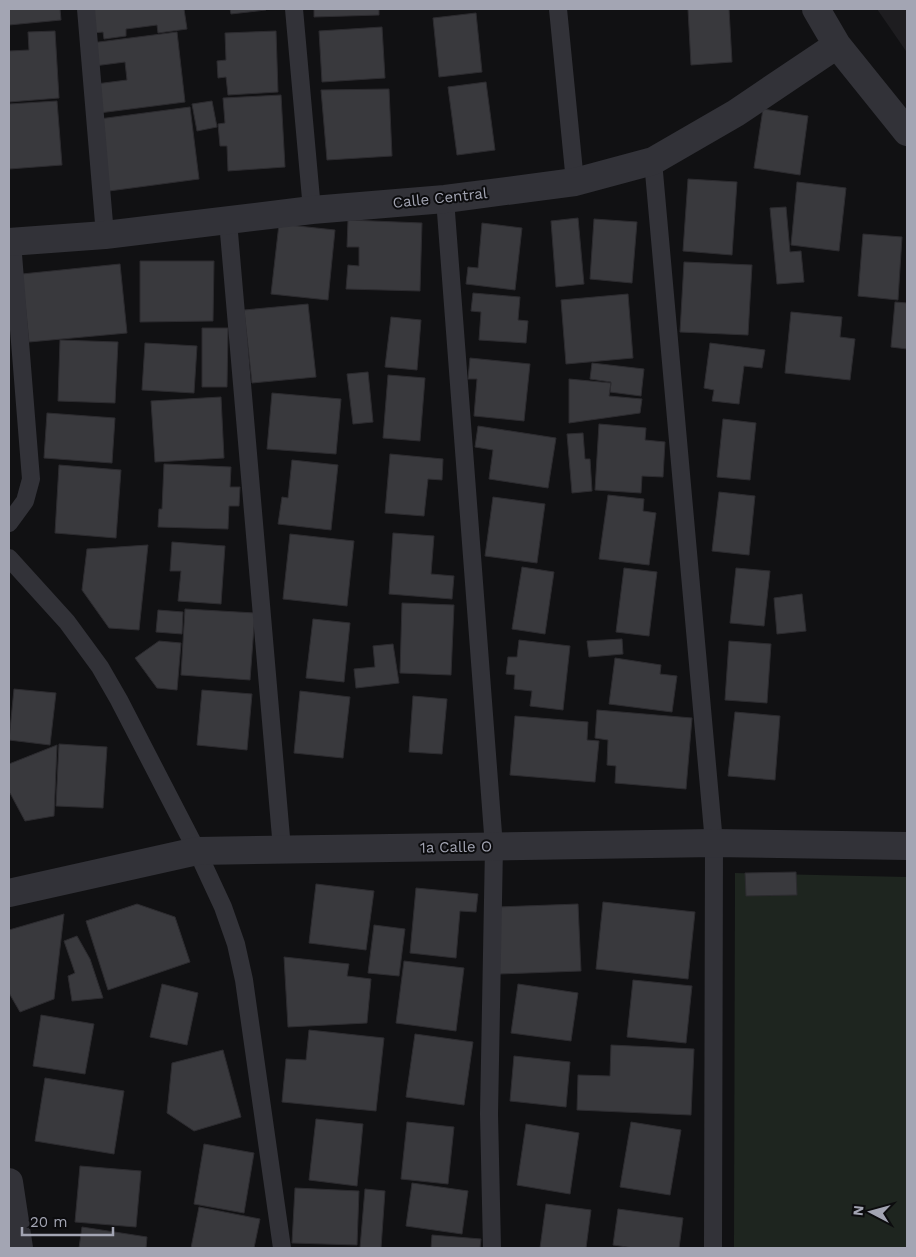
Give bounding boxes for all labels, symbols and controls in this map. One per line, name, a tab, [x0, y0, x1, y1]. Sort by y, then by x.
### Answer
street label: Calle Central	[392, 184, 489, 212]
street label: 1a Calle O	[420, 837, 492, 857]
north arrow	[846, 1187, 896, 1237]
scale bar	[22, 1204, 114, 1236]
text: N	[850, 1205, 867, 1217]
text: 20 m	[30, 1213, 68, 1231]

